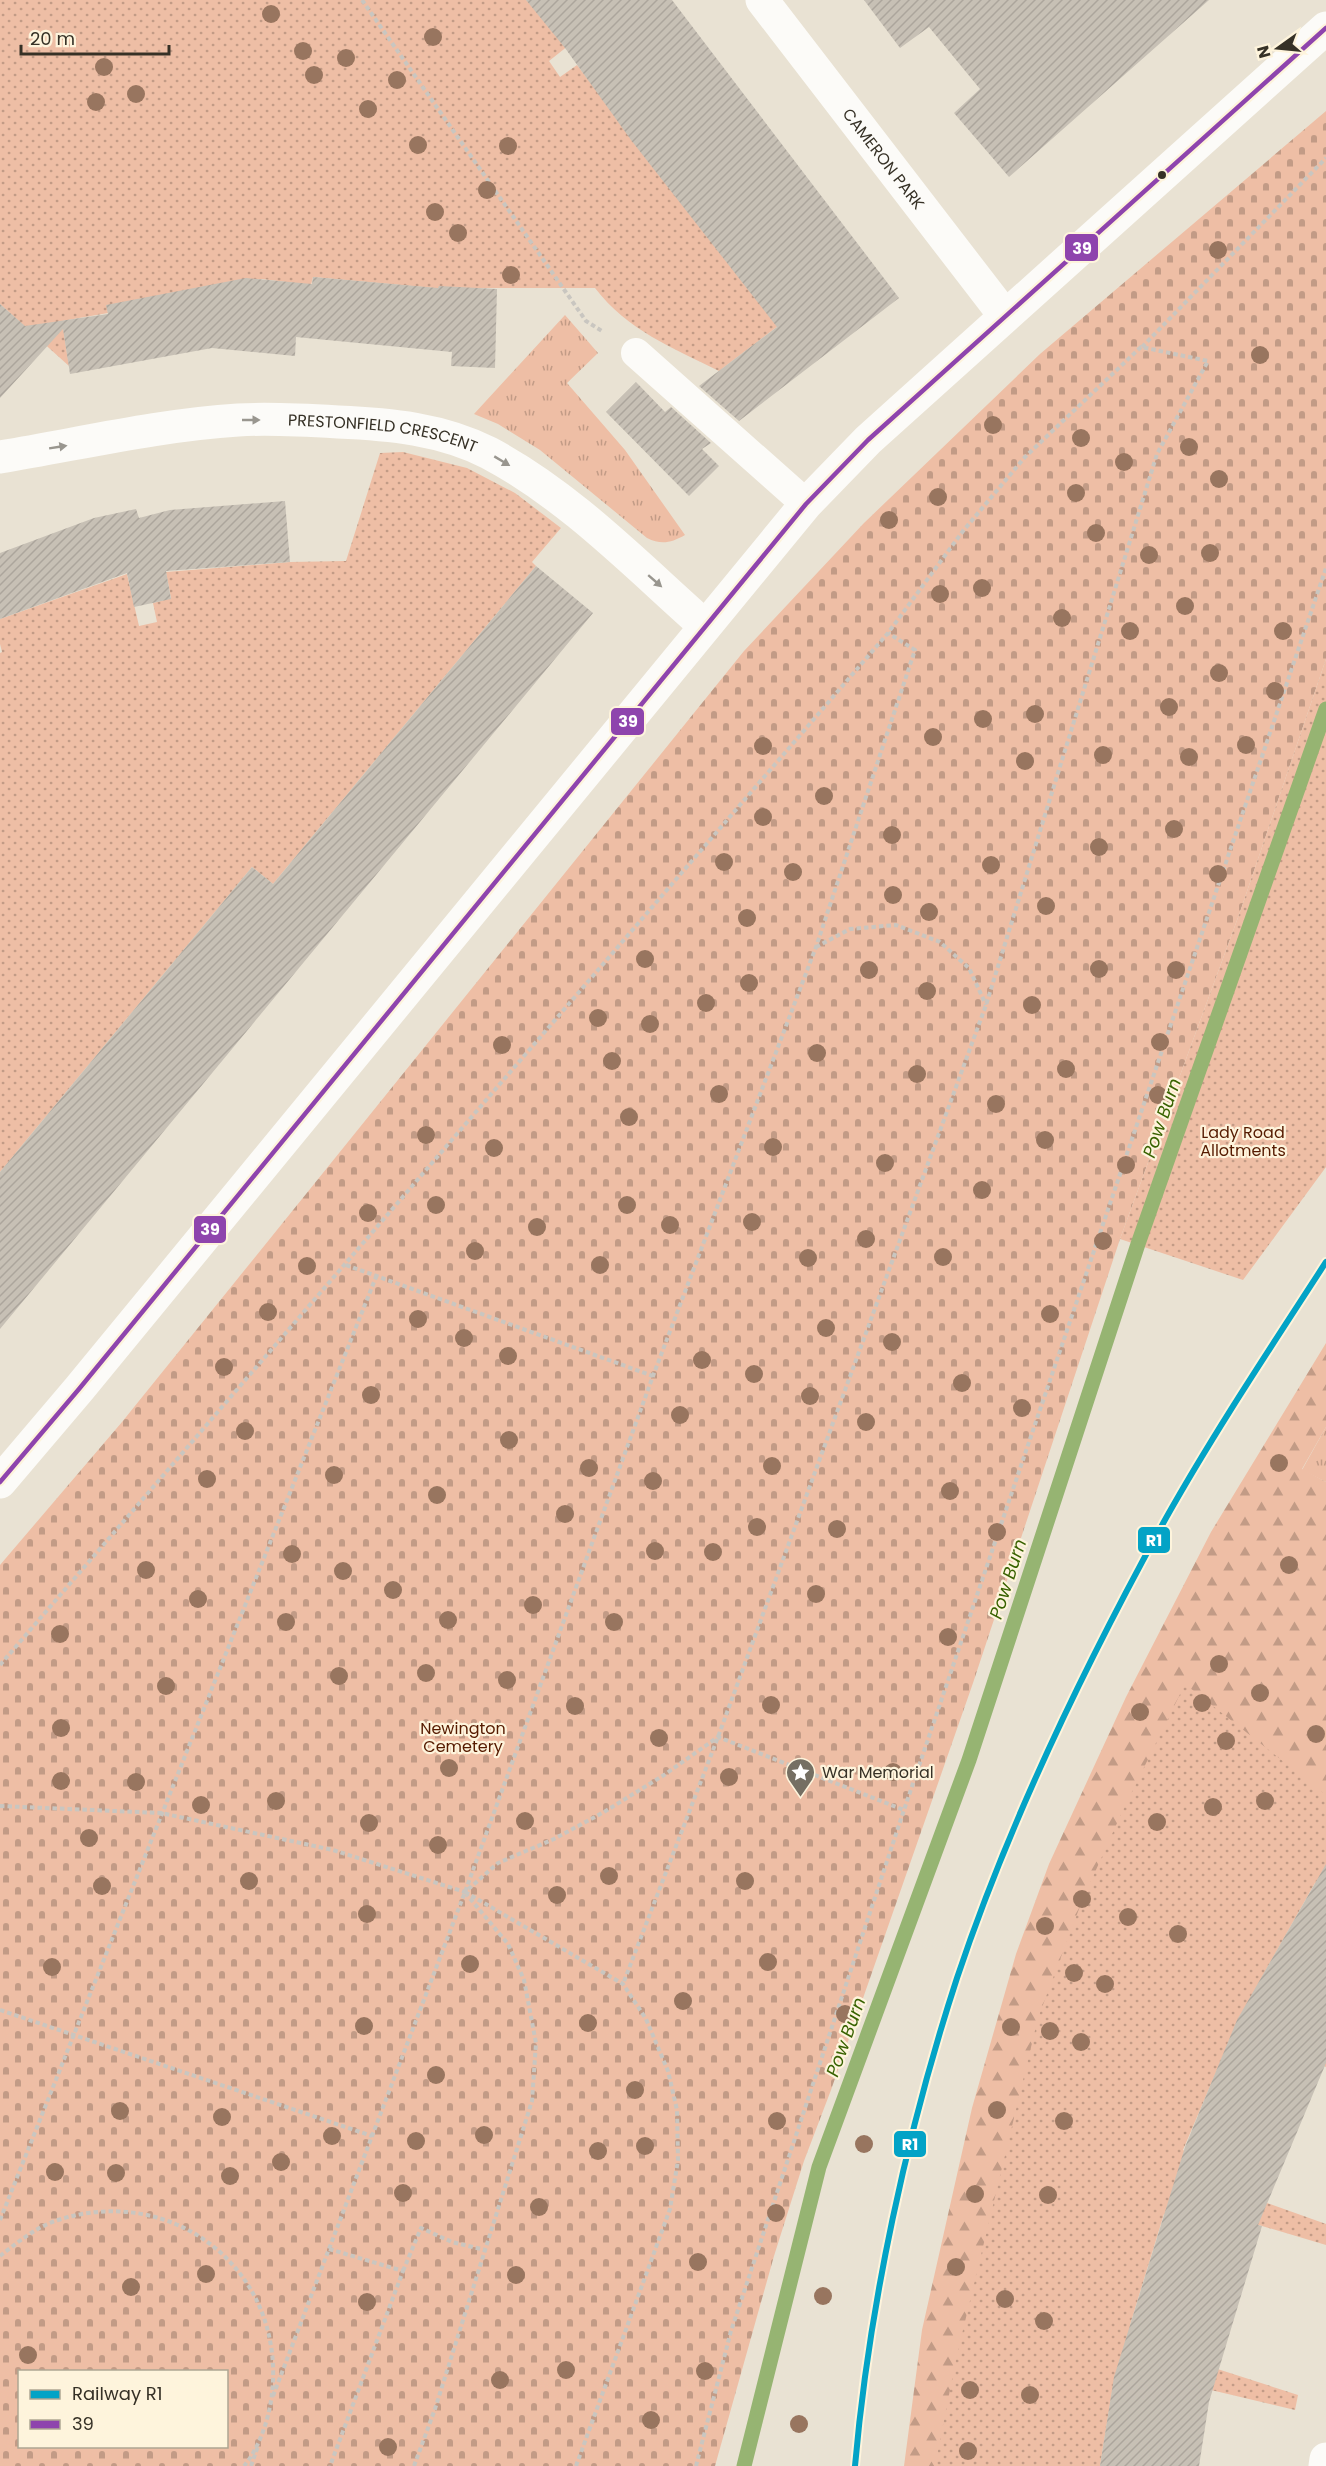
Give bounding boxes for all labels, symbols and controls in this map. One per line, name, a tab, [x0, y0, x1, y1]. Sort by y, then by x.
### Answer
scale bar	[21, 18, 170, 56]
north arrow	[1248, 18, 1308, 78]
text: 20 m	[30, 26, 75, 51]
text: N	[1251, 43, 1277, 61]
street label: CAMERON PARK	[837, 103, 930, 215]
unlabelled marker	[1156, 169, 1168, 181]
line badge: 39	[1064, 233, 1099, 262]
text: 39	[1072, 237, 1092, 260]
street label: PRESTONFIELD CRESCENT	[288, 408, 481, 458]
one-way arrow	[241, 415, 260, 425]
one-way arrow	[48, 442, 67, 451]
one-way arrow	[494, 456, 511, 466]
one-way arrow	[647, 574, 662, 588]
line badge: 39	[610, 707, 645, 736]
text: 39	[618, 710, 638, 733]
water label: Pow Burn	[1136, 1075, 1187, 1161]
park label: Lady Road Allotments	[1200, 1121, 1286, 1162]
line badge: 39	[193, 1215, 227, 1244]
text: 39	[200, 1218, 220, 1241]
line badge: R1	[1137, 1526, 1171, 1554]
text: R1	[1146, 1529, 1162, 1552]
water label: Pow Burn	[983, 1536, 1032, 1622]
park label: Newington Cemetery	[420, 1717, 506, 1758]
place icon: War Memorial	[785, 1756, 817, 1798]
place label: War Memorial	[822, 1761, 934, 1784]
water label: Pow Burn	[820, 1994, 871, 2080]
line badge: R1	[893, 2130, 927, 2158]
text: R1	[902, 2133, 918, 2156]
legend	[18, 2370, 228, 2448]
text: Railway R1	[72, 2381, 163, 2406]
text: 39	[72, 2411, 94, 2436]

